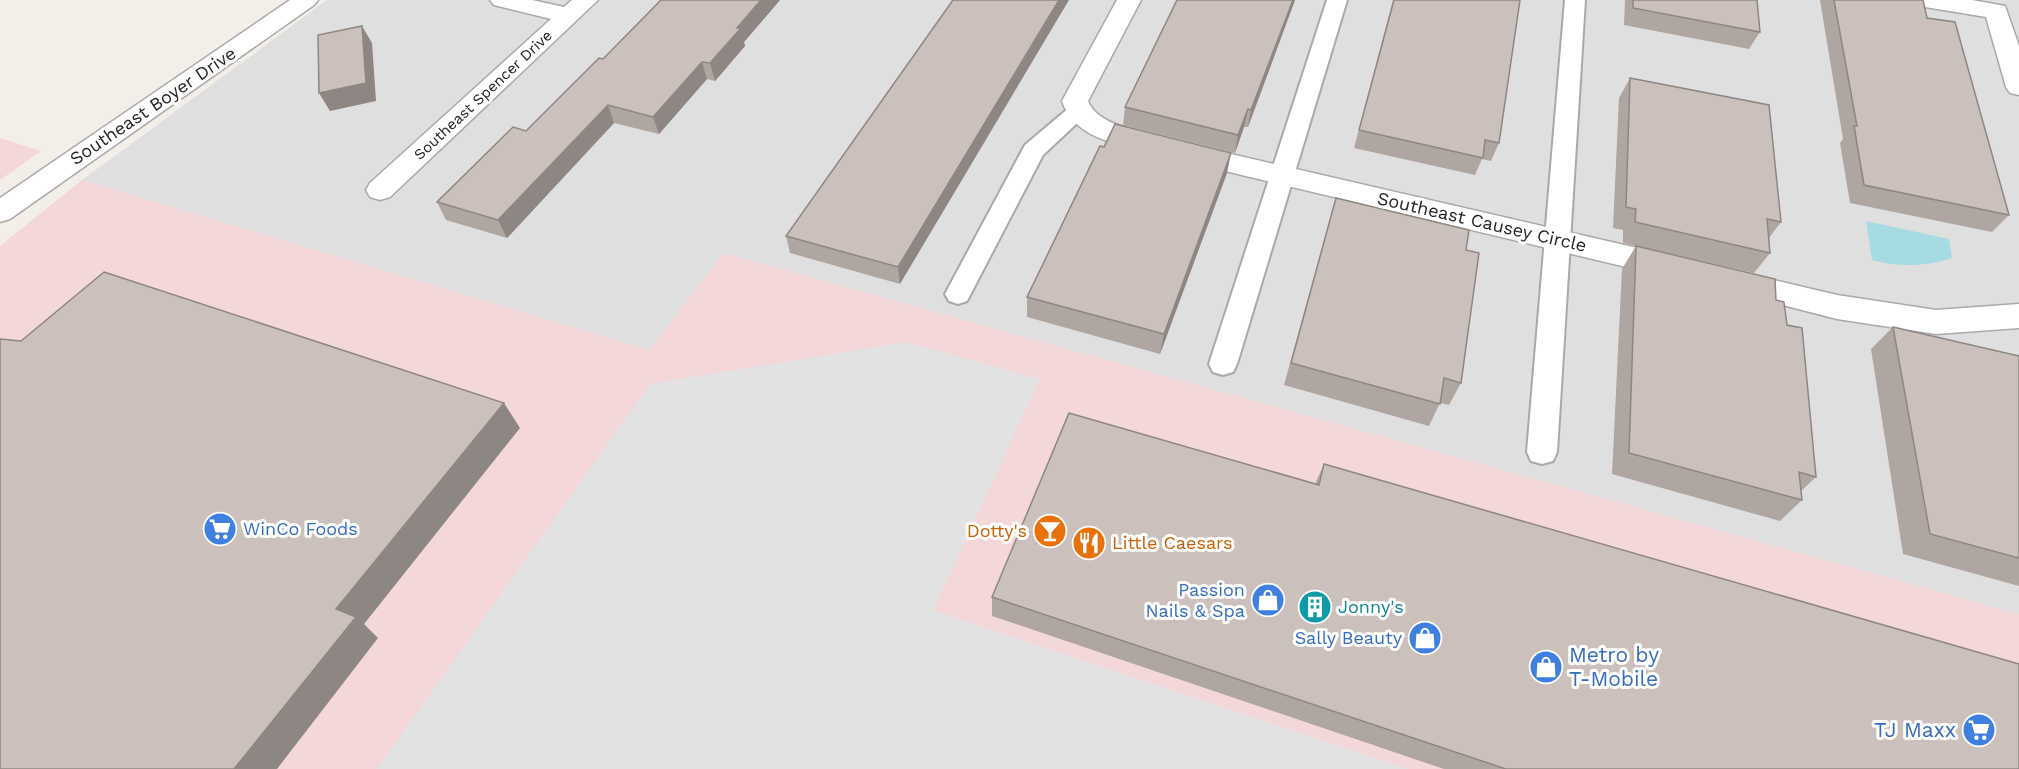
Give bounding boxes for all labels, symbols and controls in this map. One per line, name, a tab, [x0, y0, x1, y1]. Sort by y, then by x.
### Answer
street label: Southeast Spencer Drive	[410, 26, 556, 164]
street label: Southeast Boyer Drive	[66, 42, 240, 169]
street label: Southeast Causey Circle	[1375, 187, 1589, 256]
supermarket icon: WinCo Foods	[202, 511, 238, 547]
bar icon: Dotty's	[1032, 513, 1068, 549]
place label: WinCo Foods	[243, 518, 358, 539]
place label: Dotty's	[967, 520, 1027, 541]
restaurant icon: Little Caesars	[1071, 525, 1107, 561]
place label: Little Caesars	[1112, 532, 1233, 553]
place label: Passion Nails & Spa	[1146, 579, 1245, 621]
shop icon: Passion Nails & Spa	[1250, 582, 1286, 618]
building icon: Jonny's	[1297, 589, 1333, 625]
place label: Jonny's	[1338, 596, 1404, 617]
shop icon: Sally Beauty	[1407, 620, 1443, 656]
place label: Sally Beauty	[1295, 627, 1403, 648]
place label: Metro by T-Mobile	[1569, 642, 1659, 691]
shop icon: Metro by T-Mobile	[1528, 649, 1564, 685]
supermarket icon: TJ Maxx	[1961, 712, 1997, 748]
place label: TJ Maxx	[1874, 717, 1956, 742]

